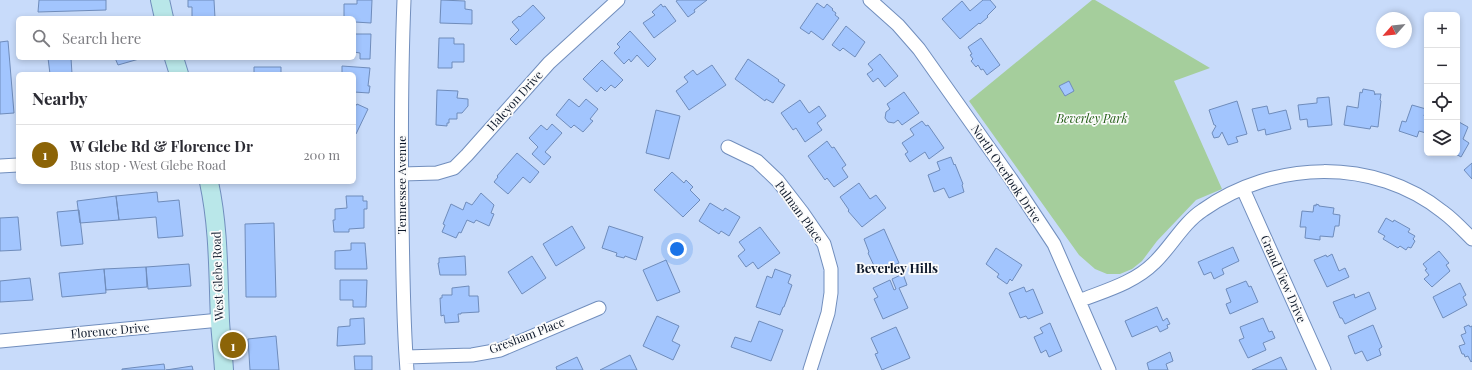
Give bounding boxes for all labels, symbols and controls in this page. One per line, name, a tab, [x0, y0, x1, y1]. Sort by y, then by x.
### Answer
north arrow	[1376, 12, 1412, 48]
map controls	[1424, 12, 1460, 156]
button: +	[1424, 12, 1460, 48]
search box	[16, 16, 356, 60]
icon: search	[30, 27, 52, 49]
text: Search here	[62, 28, 141, 48]
button: −	[1424, 48, 1460, 84]
street label: Halcyon Drive	[483, 67, 546, 134]
button: locate	[1424, 84, 1460, 120]
text: Nearby	[32, 87, 87, 109]
park label: Beverley Park	[1055, 110, 1128, 126]
button: layers	[1424, 120, 1460, 156]
street label: North Overlook Drive	[968, 121, 1046, 226]
text: W Glebe Rd & Florence Dr	[70, 136, 253, 156]
street label: Tennessee Avenue	[393, 136, 409, 234]
text: 1	[43, 146, 47, 163]
text: 200 m	[303, 146, 340, 163]
text: Bus stop · West Glebe Road	[70, 156, 226, 173]
street label: Pulman Place	[772, 177, 828, 245]
street label: West Glebe Road	[207, 231, 227, 322]
street label: Grand View Drive	[1257, 232, 1310, 325]
your location	[667, 239, 687, 259]
district label: Beverley Hills	[856, 259, 938, 276]
street label: Gresham Place	[486, 313, 567, 357]
street label: Florence Drive	[70, 319, 150, 341]
pin: 1	[220, 330, 246, 360]

